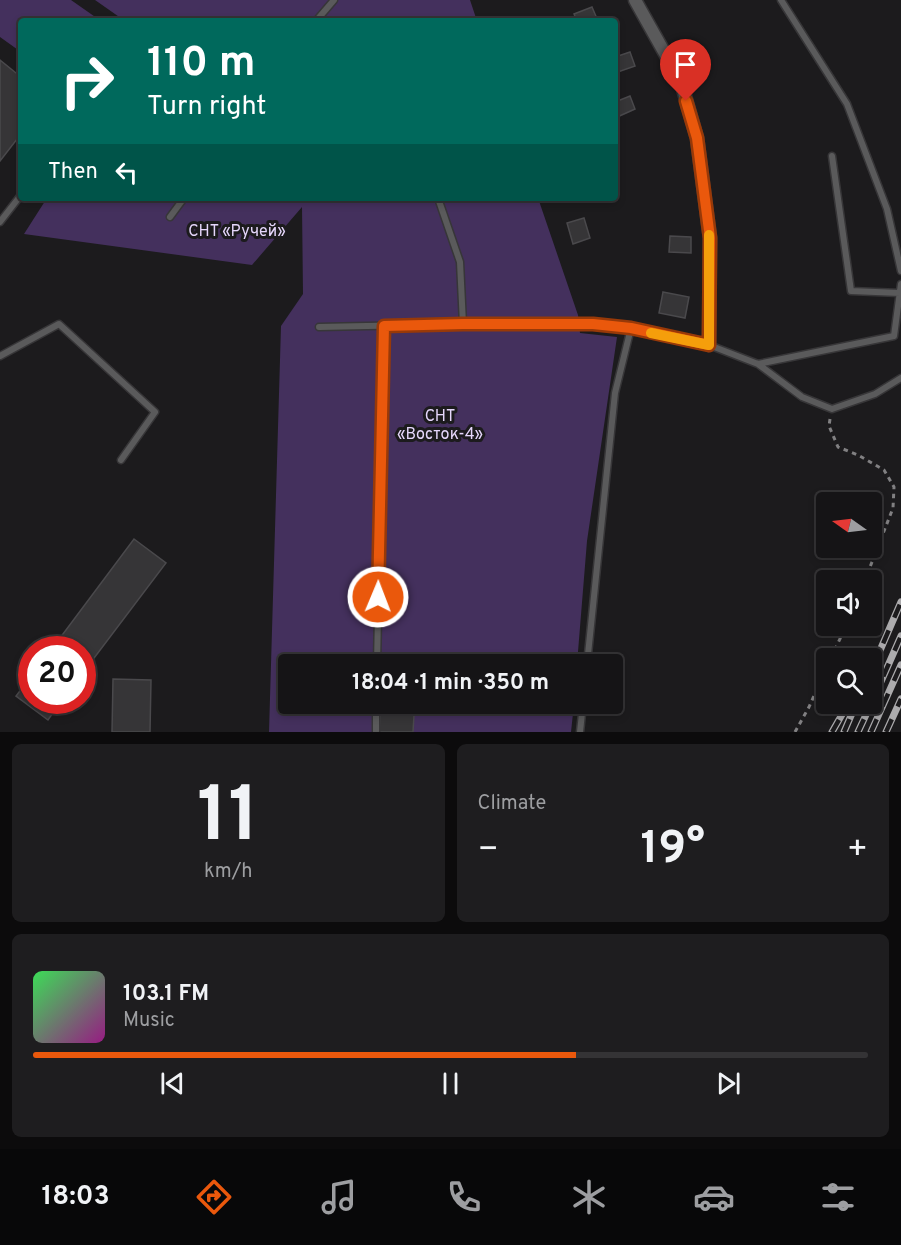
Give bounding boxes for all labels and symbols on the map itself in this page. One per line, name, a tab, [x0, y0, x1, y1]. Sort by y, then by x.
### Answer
pin	[660, 39, 711, 101]
park label: СНТ «Ручей»	[188, 222, 286, 242]
park label: СНТ «Восток-4»	[397, 407, 483, 445]
north arrow	[816, 492, 882, 558]
position arrow	[346, 565, 410, 629]
speed limit sign: 20	[18, 636, 96, 714]

